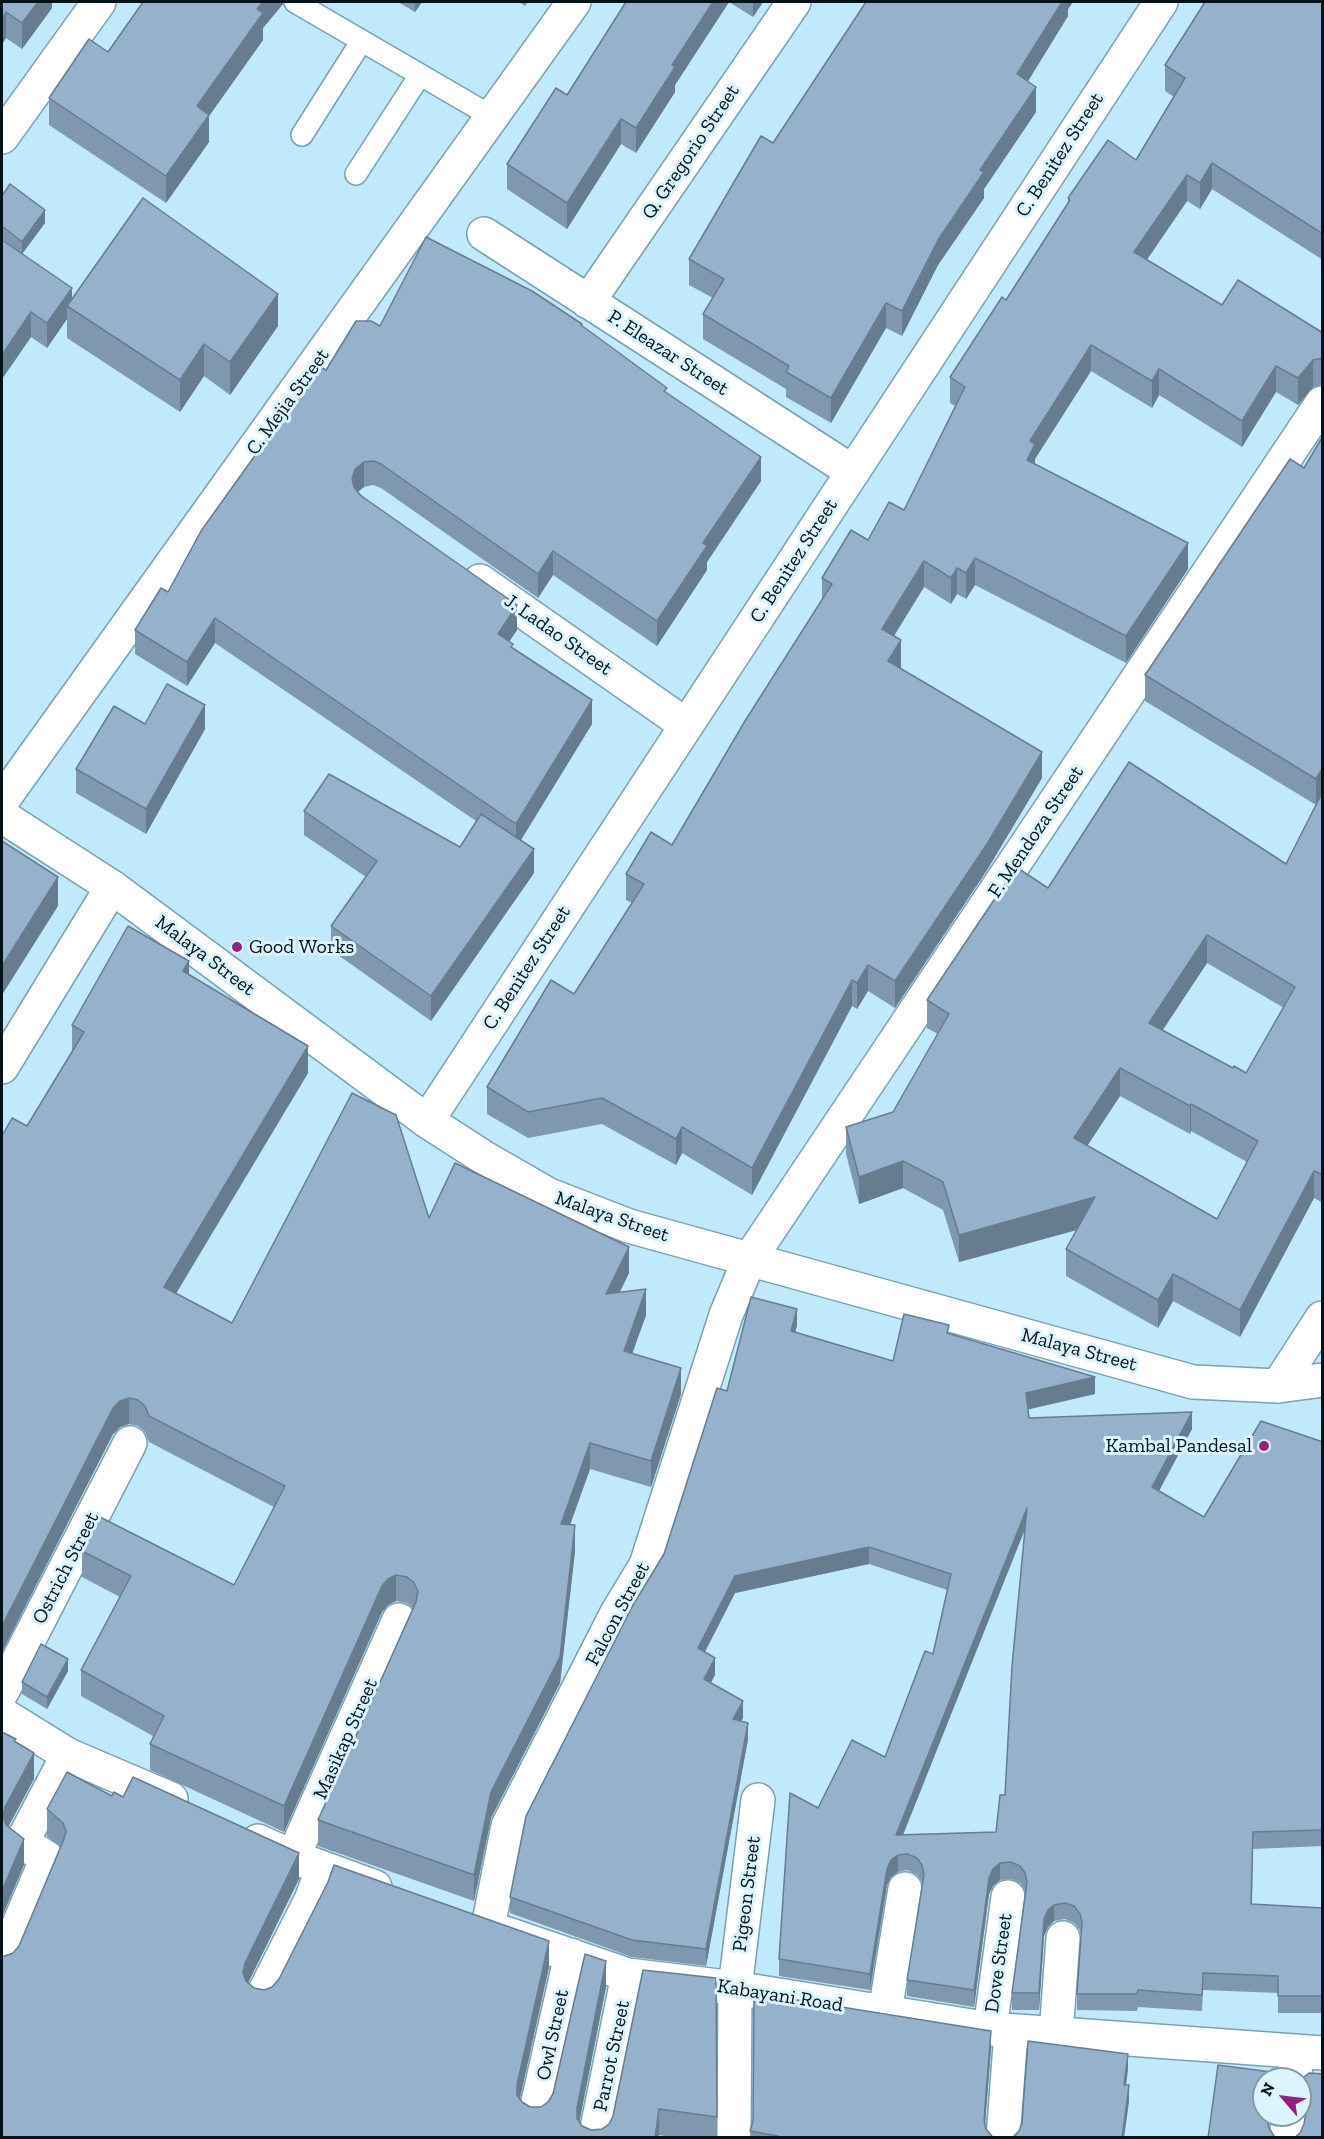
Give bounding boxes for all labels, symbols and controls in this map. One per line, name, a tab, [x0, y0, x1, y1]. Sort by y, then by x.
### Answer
street label: Q. Gregorio Street	[637, 80, 745, 224]
street label: C. Benitez Street	[1011, 88, 1109, 222]
street label: P. Eleazar Street	[603, 305, 733, 401]
street label: C. Mejia Street	[241, 344, 335, 460]
street label: C. Benitez Street	[745, 494, 843, 628]
street label: J. Ladao Street	[499, 589, 617, 681]
street label: F. Mendoza Street	[983, 761, 1089, 903]
street label: C. Benitez Street	[478, 901, 576, 1035]
street label: Malaya Street	[150, 911, 260, 1001]
place label: Good Works	[249, 935, 354, 959]
marker: Good Works	[230, 940, 244, 954]
street label: Malaya Street	[552, 1186, 672, 1248]
street label: Malaya Street	[1019, 1323, 1139, 1377]
place label: Kambal Pandesal	[1105, 1434, 1252, 1458]
marker: Kambal Pandesal	[1257, 1439, 1271, 1453]
street label: Ostrich Street	[28, 1508, 104, 1628]
street label: Falcon Street	[581, 1558, 655, 1670]
street label: Masikap Street	[309, 1675, 383, 1803]
street label: Pigeon Street	[728, 1835, 766, 1953]
street label: Dove Street	[980, 1912, 1018, 2014]
street label: Kabayani Road	[715, 1974, 845, 2018]
street label: Owl Street	[532, 1987, 574, 2083]
street label: Parrot Street	[589, 1998, 635, 2114]
north arrow	[1252, 2067, 1312, 2127]
text: N	[1256, 2079, 1279, 2099]

